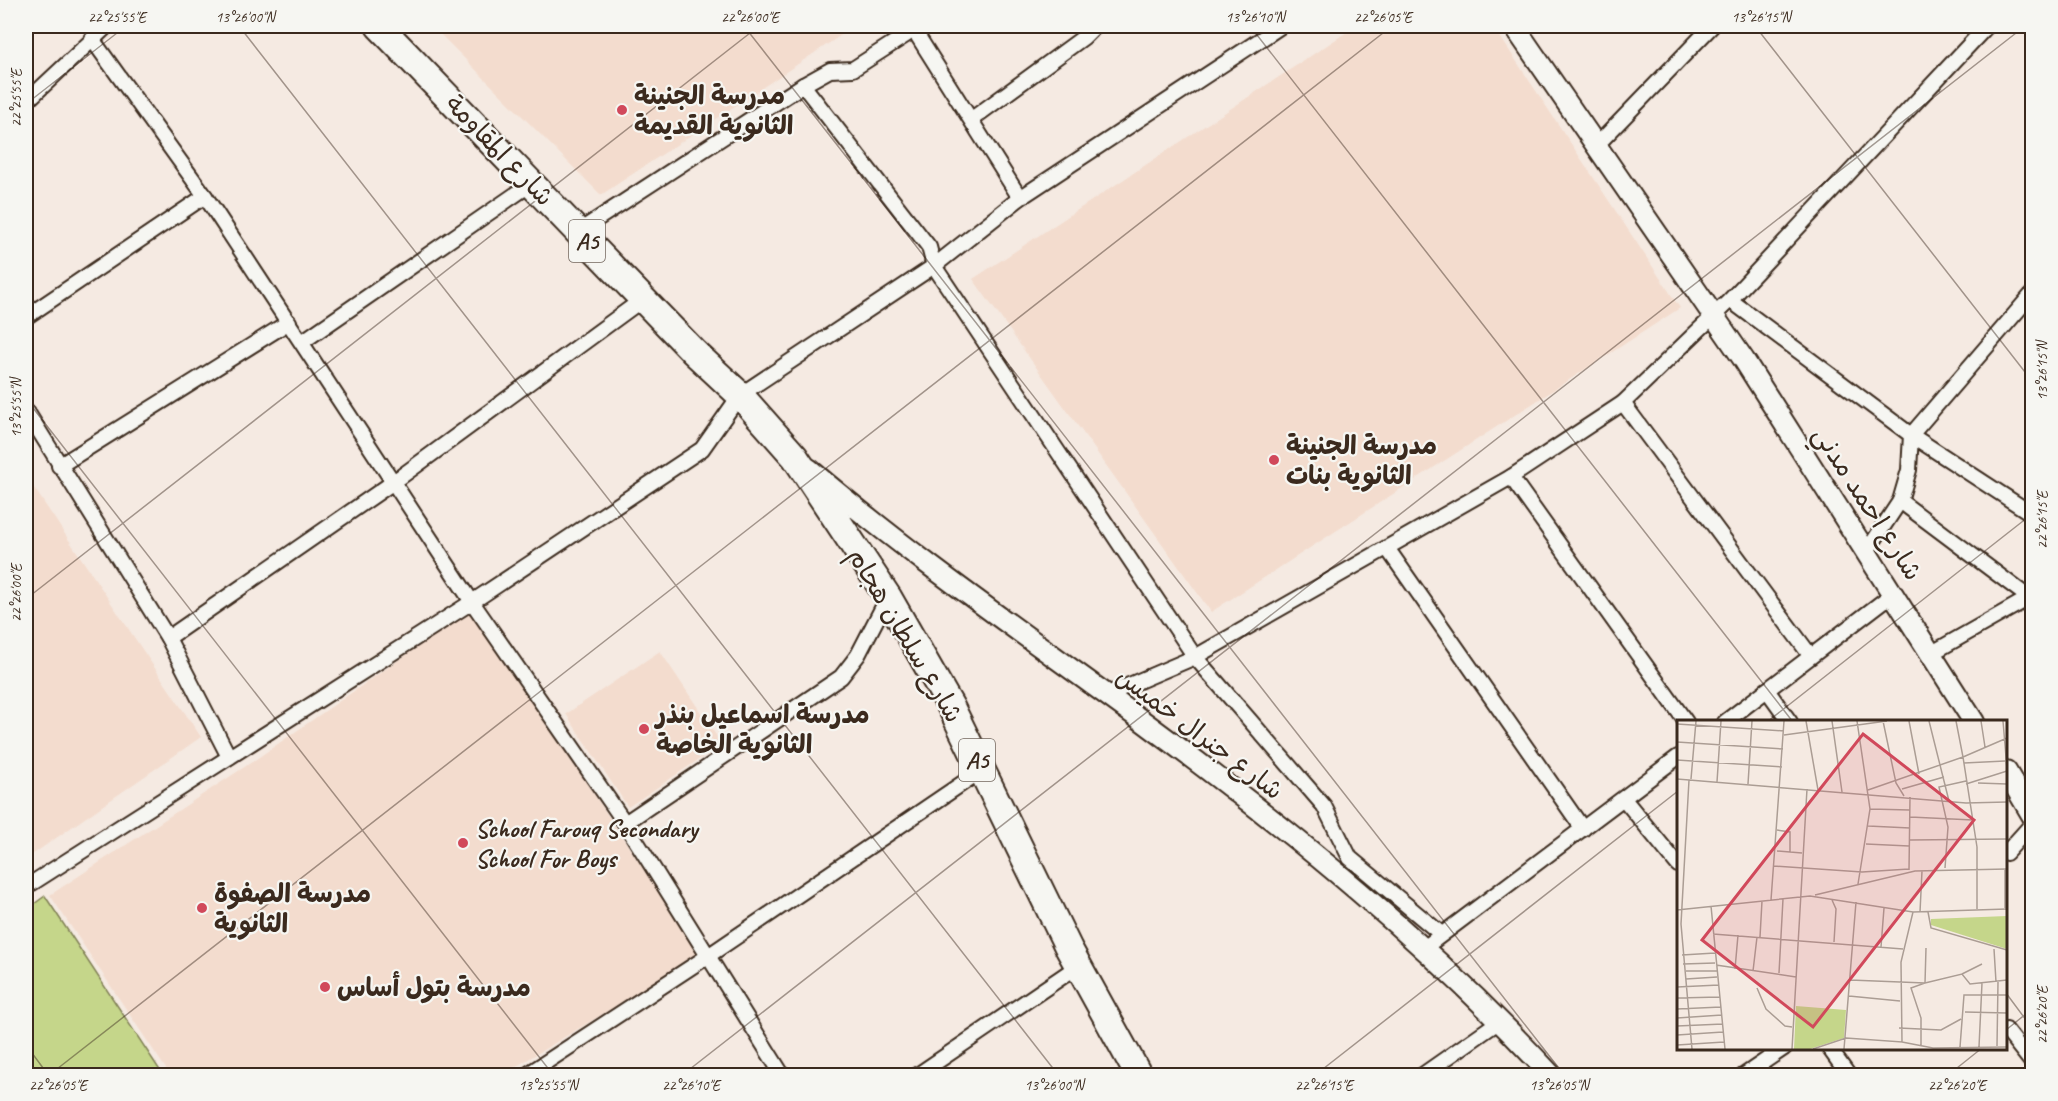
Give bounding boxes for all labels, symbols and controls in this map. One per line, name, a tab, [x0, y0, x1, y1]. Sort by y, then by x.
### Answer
text: 22°25'55"E	[88, 8, 148, 27]
text: 13°26'00"N	[215, 8, 278, 27]
text: 22°26'00"E	[721, 8, 781, 27]
text: 13°26'10"N	[1225, 8, 1288, 27]
text: 22°26'05"E	[1354, 8, 1414, 27]
text: 13°26'15"N	[1731, 8, 1794, 27]
text: 22°25'55"E	[7, 67, 26, 127]
place label: مدرسة الجنينة الثانوية القديمة	[634, 79, 793, 142]
street label: شارع المقاومة	[437, 88, 561, 214]
marker: مدرسة الجنينة الثانوية القديمة	[615, 103, 629, 117]
road number: A5	[569, 220, 605, 262]
text: 13°26'15"N	[2033, 338, 2052, 401]
text: 13°25'55"N	[7, 375, 26, 438]
street label: شارع احمد مدني	[1800, 420, 1930, 590]
place label: مدرسة الجنينة الثانوية بنات	[1286, 429, 1437, 492]
marker: مدرسة الجنينة الثانوية بنات	[1267, 453, 1281, 467]
text: 22°26'15"E	[2033, 489, 2052, 549]
street label: شارع سلطان هجام	[838, 542, 971, 730]
text: 22°26'00"E	[7, 562, 26, 622]
street label: شارع جنرال خميس	[1109, 660, 1290, 808]
place label: مدرسة اسماعيل بنذر الثانوية الخاصة	[654, 698, 870, 761]
inset map	[1677, 720, 2007, 1050]
marker: مدرسة اسماعيل بنذر الثانوية الخاصة	[637, 722, 651, 736]
road number: A5	[959, 739, 995, 781]
place label: School Farouq Secondary School For Boys	[475, 812, 701, 875]
marker: School Farouq Secondary School For Boys	[456, 836, 470, 850]
place label: مدرسة الصفوة الثانوية	[214, 877, 371, 940]
marker: مدرسة الصفوة الثانوية	[195, 901, 209, 915]
place label: مدرسة بتول أساس	[337, 971, 531, 1004]
marker: مدرسة بتول أساس	[318, 980, 332, 994]
text: 22°26'20"E	[2033, 984, 2052, 1044]
text: 22°26'05"E	[29, 1076, 89, 1095]
text: 13°25'55"N	[518, 1076, 581, 1095]
text: 22°26'10"E	[662, 1076, 722, 1095]
text: 13°26'00"N	[1024, 1076, 1087, 1095]
text: 22°26'15"E	[1295, 1076, 1355, 1095]
text: 13°26'05"N	[1529, 1076, 1592, 1095]
text: 22°26'20"E	[1928, 1076, 1988, 1095]

